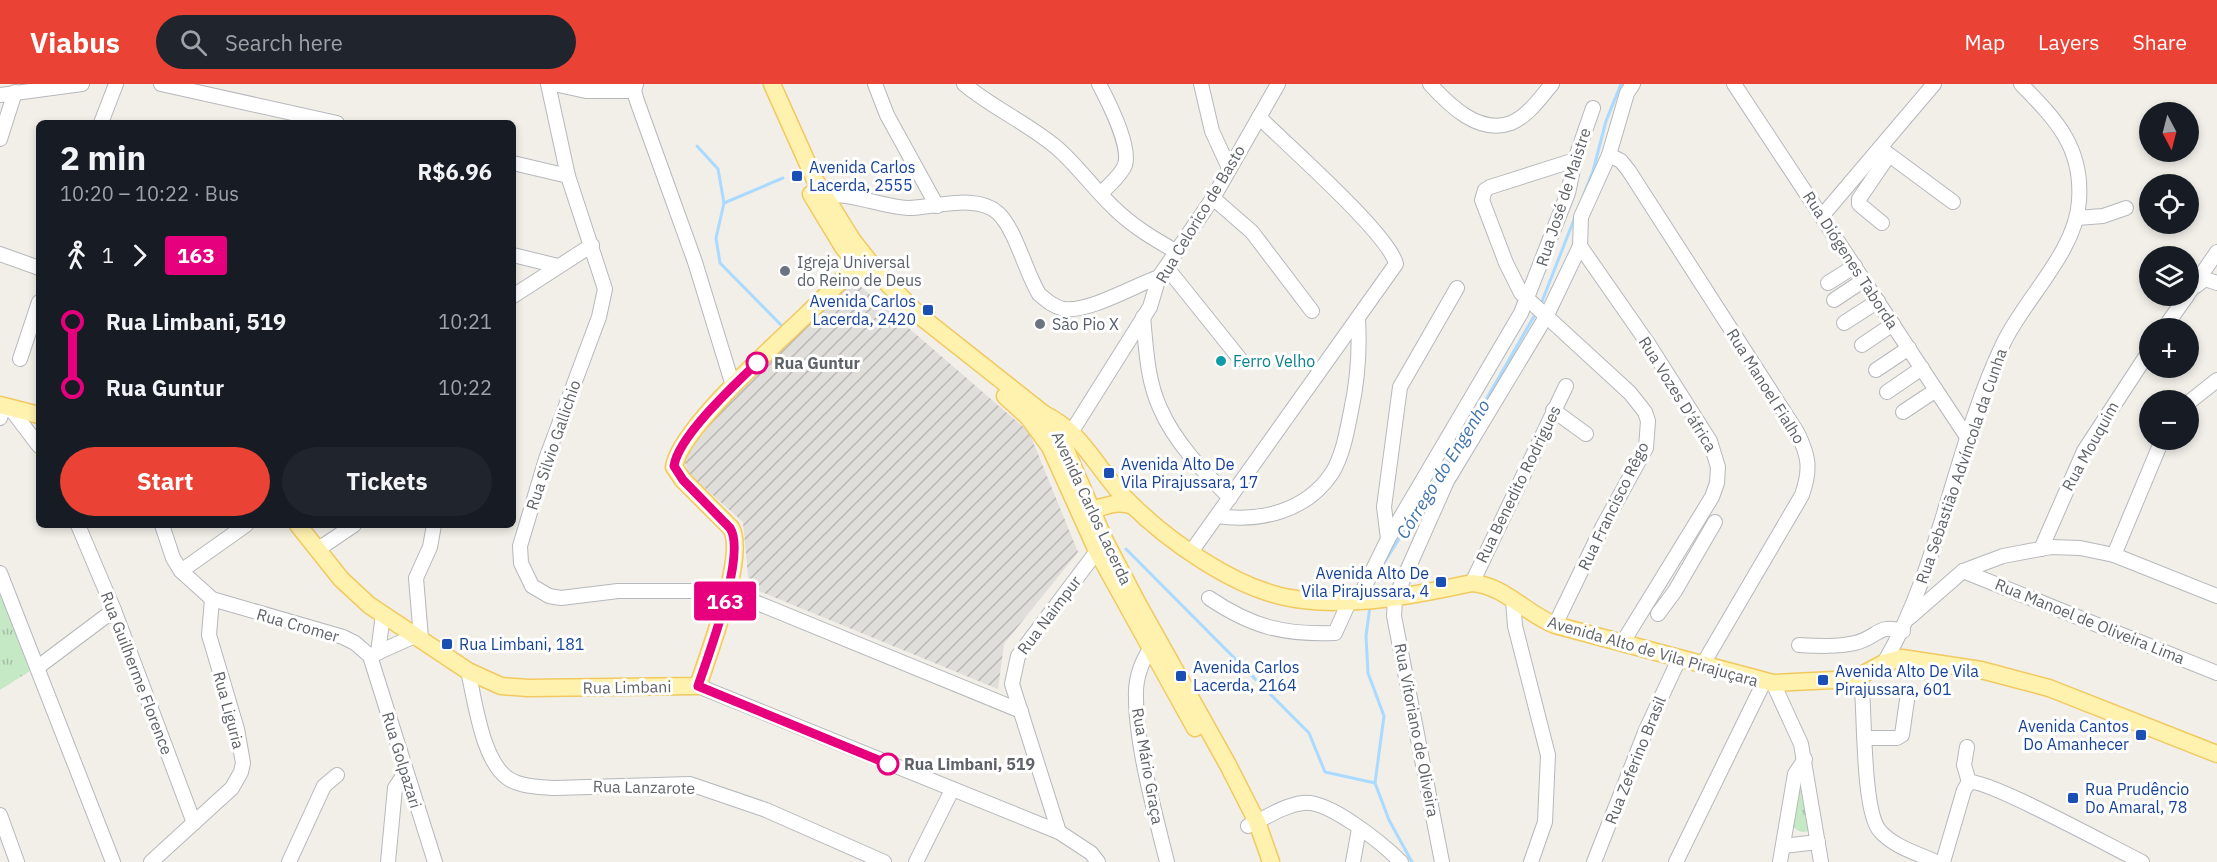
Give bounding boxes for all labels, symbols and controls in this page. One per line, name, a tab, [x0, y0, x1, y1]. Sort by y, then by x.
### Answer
search box	[156, 15, 576, 69]
text: Viabus	[30, 24, 120, 61]
icon: search	[177, 26, 210, 59]
text: Search here	[225, 28, 343, 57]
text: Map	[1965, 28, 2005, 56]
text: Layers	[2038, 28, 2100, 56]
text: Share	[2133, 28, 2187, 56]
north arrow	[2139, 102, 2199, 162]
map controls	[2139, 102, 2199, 450]
street label: Rua José de Maistre	[1531, 125, 1595, 269]
text: 2 min	[60, 136, 146, 179]
street label: Rua Celorico de Basto	[1151, 141, 1249, 287]
text: R$6.96	[418, 157, 492, 186]
place label: Avenida Carlos Lacerda, 2555	[809, 157, 916, 195]
marker: Avenida Carlos Lacerda, 2555	[790, 169, 804, 183]
button: locate	[2139, 174, 2199, 234]
text: 10:20 – 10:22 · Bus	[60, 180, 239, 207]
street label: Rua Diógenes Taborda	[1799, 187, 1903, 333]
icon: walk	[60, 239, 93, 272]
icon: forward	[123, 239, 156, 272]
text: 163	[177, 241, 215, 269]
text: 1	[102, 242, 114, 269]
button: layers	[2139, 246, 2199, 306]
place label: Igreja Universal do Reino de Deus	[797, 252, 922, 290]
marker: Igreja Universal do Reino de Deus	[778, 264, 792, 278]
place label: Avenida Carlos Lacerda, 2420	[809, 291, 916, 329]
marker: Avenida Carlos Lacerda, 2420	[921, 303, 935, 317]
text: Rua Limbani, 519	[106, 307, 286, 336]
text: 10:21	[438, 308, 492, 335]
place label: São Pio X	[1052, 314, 1119, 334]
marker: São Pio X	[1033, 317, 1047, 331]
button: +	[2139, 318, 2199, 378]
street label: Rua Manoel Fialho	[1723, 325, 1809, 447]
street label: Rua Vozes D'áfrica	[1635, 333, 1722, 456]
street label: Rua Sebastião Advíncola da Cunha	[1911, 345, 2011, 586]
place label: Ferro Velho	[1233, 351, 1315, 371]
marker: Rua Guntur	[746, 352, 768, 374]
place label: Rua Guntur	[774, 353, 860, 373]
marker: Ferro Velho	[1214, 354, 1228, 368]
text: Rua Guntur	[106, 373, 224, 402]
text: 10:22	[438, 374, 492, 401]
street label: Rua Silvio Gallichio	[521, 377, 585, 513]
button: −	[2139, 390, 2199, 450]
water label: Córrego do Engenho	[1391, 395, 1495, 543]
street label: Rua Mouquim	[2057, 398, 2123, 494]
street label: Rua Benedito Rodrigues	[1471, 402, 1565, 566]
street label: Avenida Carlos Lacerda	[1048, 428, 1137, 588]
street label: Rua Francisco Rêgo	[1573, 439, 1653, 573]
button: Start	[60, 447, 270, 516]
button: Tickets	[282, 447, 492, 516]
place label: Avenida Alto De Vila Pirajussara, 17	[1121, 454, 1258, 492]
marker: Avenida Alto De Vila Pirajussara, 17	[1102, 466, 1116, 480]
place label: Avenida Alto De Vila Pirajussara, 4	[1301, 563, 1429, 601]
street label: Rua Naimpur	[1013, 571, 1085, 658]
street label: Rua Manoel de Oliveira Lima	[1992, 574, 2188, 668]
marker: Avenida Alto De Vila Pirajussara, 4	[1434, 575, 1448, 589]
line badge: 163	[690, 582, 760, 620]
text: 163	[706, 587, 744, 615]
street label: Rua Guilherme Florence	[97, 589, 177, 758]
street label: Rua Cromer	[254, 604, 342, 646]
street label: Avenida Alto de Vila Pirajuçara	[1545, 611, 1761, 691]
place label: Rua Limbani, 181	[459, 634, 584, 654]
marker: Rua Limbani, 181	[440, 637, 454, 651]
street label: Rua Vitoriano de Oliveira	[1390, 641, 1444, 819]
place label: Avenida Carlos Lacerda, 2164	[1193, 657, 1300, 695]
place label: Avenida Alto De Vila Pirajussara, 601	[1835, 661, 1979, 699]
street label: Rua Liguria	[209, 669, 249, 751]
marker: Avenida Carlos Lacerda, 2164	[1174, 669, 1188, 683]
marker: Avenida Alto De Vila Pirajussara, 601	[1816, 673, 1830, 687]
street label: Rua Limbani	[583, 676, 671, 698]
street label: Rua Zeferino Brasil	[1600, 693, 1670, 827]
street label: Rua Mário Graça	[1128, 706, 1168, 826]
street label: Rua Golpazari	[378, 709, 426, 811]
place label: Avenida Cantos Do Amanhecer	[2018, 716, 2129, 754]
marker: Avenida Cantos Do Amanhecer	[2134, 728, 2148, 742]
marker: Rua Limbani, 519	[877, 753, 899, 775]
place label: Rua Limbani, 519	[904, 754, 1035, 774]
street label: Rua Lanzarote	[593, 776, 696, 798]
place label: Rua Prudêncio Do Amaral, 78	[2085, 779, 2189, 817]
marker: Rua Prudêncio Do Amaral, 78	[2066, 791, 2080, 805]

